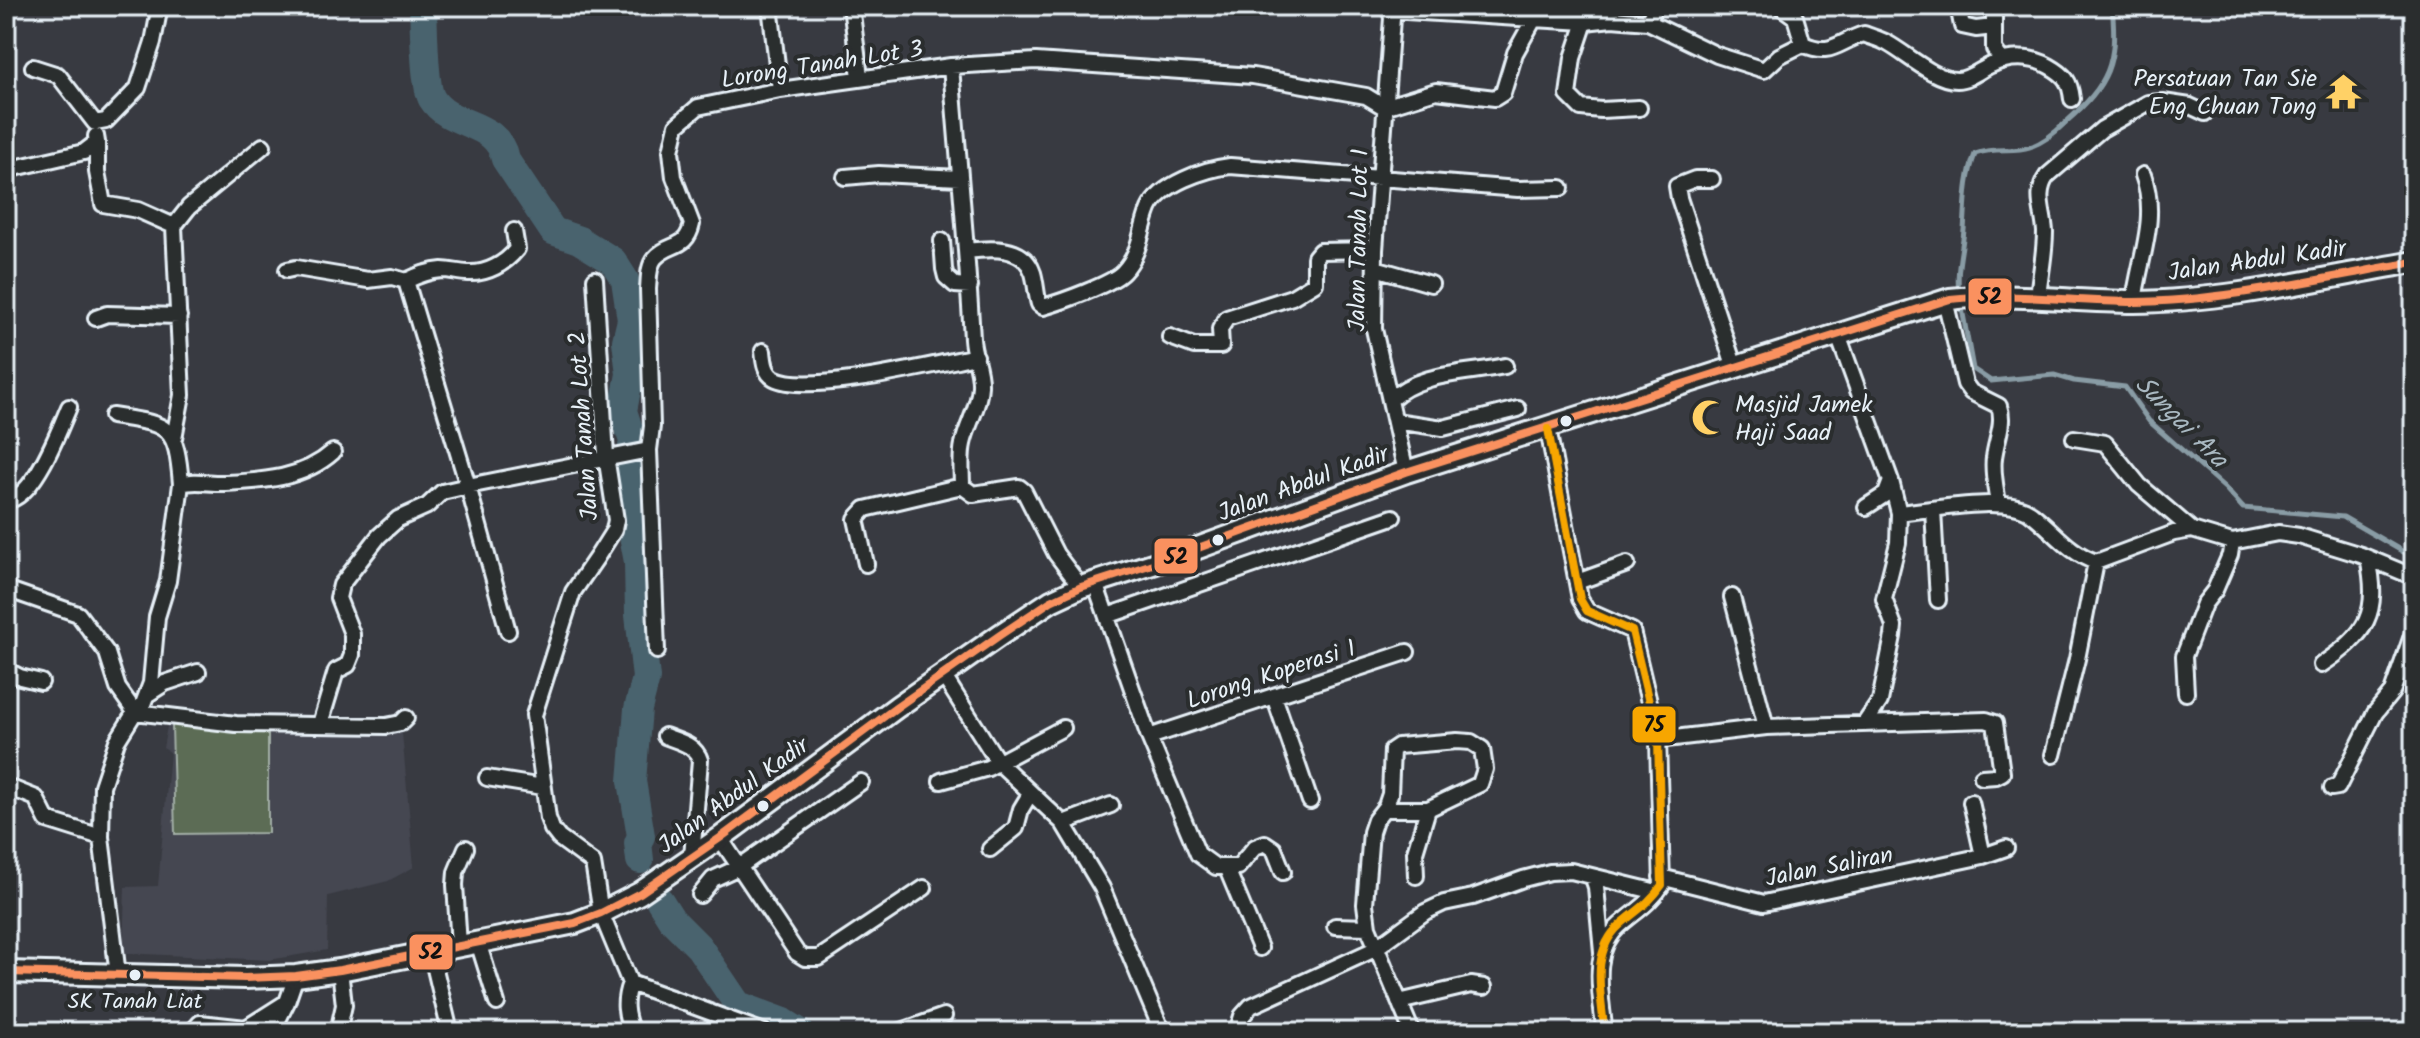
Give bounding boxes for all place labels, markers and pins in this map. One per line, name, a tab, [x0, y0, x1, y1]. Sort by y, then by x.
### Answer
place label: Persatuan Tan Sie Eng Chuan Tong	[2133, 60, 2317, 127]
temple icon: Persatuan Tan Sie Eng Chuan Tong	[2324, 73, 2362, 111]
place label: Masjid Jamek Haji Saad	[1735, 386, 1873, 453]
mosque icon: Masjid Jamek Haji Saad	[1690, 399, 1728, 437]
unlabelled marker	[1558, 413, 1574, 429]
unlabelled marker	[1210, 532, 1226, 548]
unlabelled marker	[755, 798, 771, 814]
marker: SK Tanah Liat	[127, 967, 143, 983]
place label: SK Tanah Liat	[68, 985, 203, 1020]

